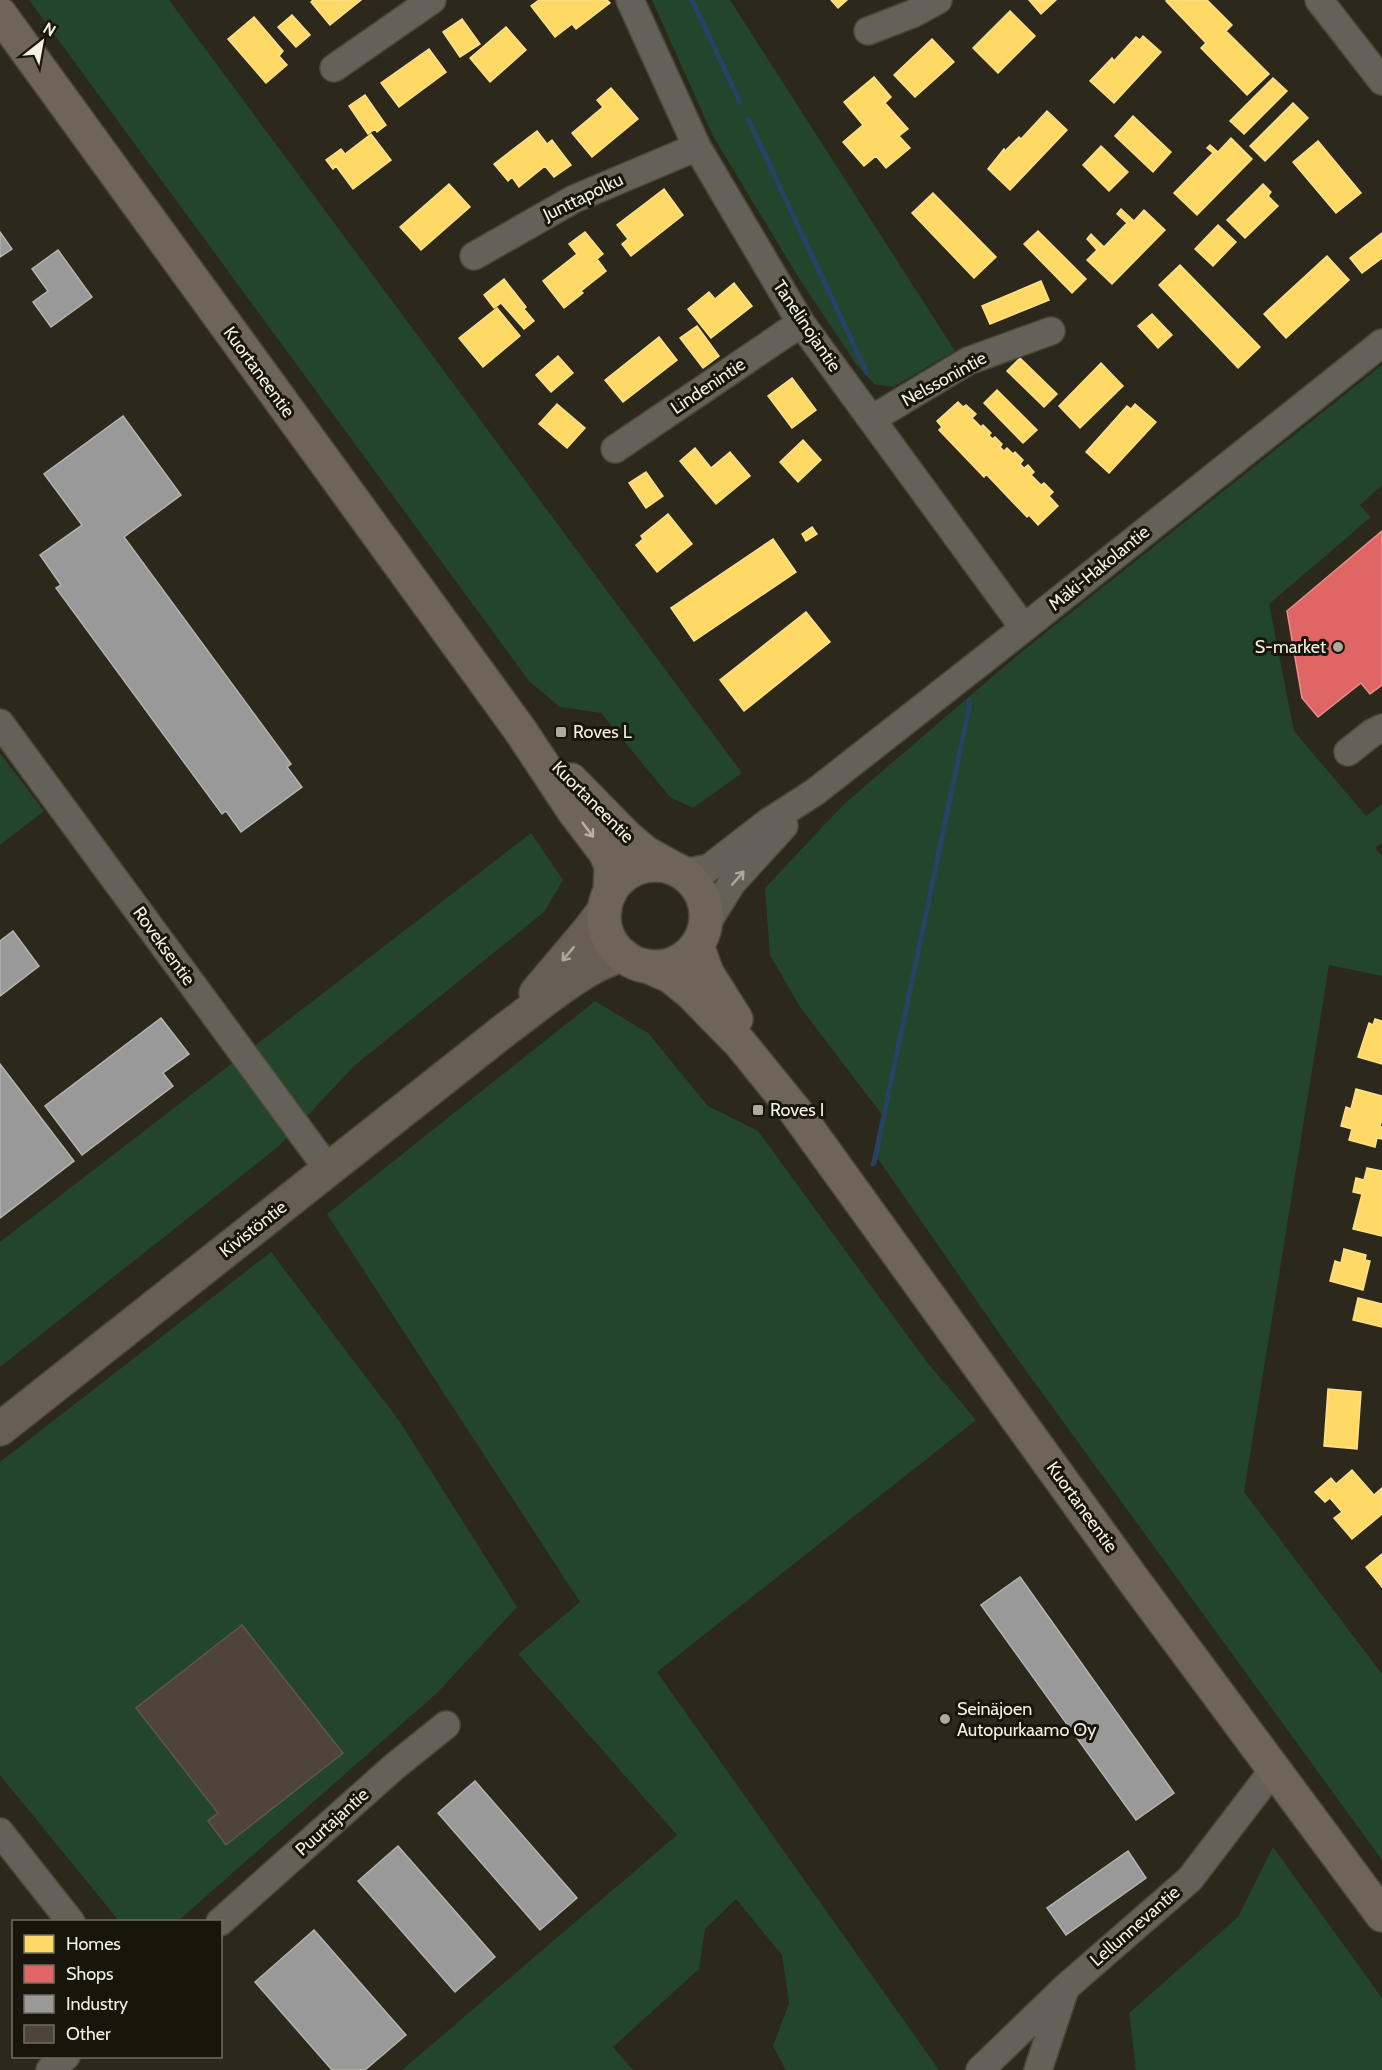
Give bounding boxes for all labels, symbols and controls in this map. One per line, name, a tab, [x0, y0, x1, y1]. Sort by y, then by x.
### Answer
north arrow	[12, 12, 72, 72]
text: N	[40, 19, 59, 41]
street label: Junttapolku	[539, 168, 627, 226]
street label: Tanelinojantie	[768, 276, 846, 376]
street label: Kuortaneentie	[219, 322, 299, 422]
street label: Nelssonintie	[898, 347, 990, 411]
street label: Lindenintie	[667, 353, 749, 419]
street label: Mäki-Hakolantie	[1044, 521, 1154, 615]
place label: S-market	[1255, 636, 1326, 658]
marker: S-market	[1331, 640, 1345, 654]
place label: Roves L	[573, 721, 632, 743]
marker: Roves L	[554, 725, 568, 739]
street label: Kuortaneentie	[547, 756, 639, 848]
one-way arrow	[582, 822, 595, 838]
one-way arrow	[731, 870, 745, 885]
street label: Roveksentie	[128, 902, 200, 990]
one-way arrow	[561, 946, 575, 961]
place label: Roves I	[770, 1099, 824, 1121]
marker: Roves I	[751, 1103, 765, 1117]
street label: Kivistöntie	[215, 1196, 291, 1262]
street label: Kuortaneentie	[1042, 1457, 1122, 1557]
place label: Seinäjoen Autopurkaamo Oy	[957, 1698, 1096, 1741]
marker: Seinäjoen Autopurkaamo Oy	[938, 1712, 952, 1726]
street label: Puurtajantie	[291, 1783, 373, 1861]
street label: Lellunnevantie	[1086, 1881, 1184, 1971]
legend	[12, 1920, 222, 2058]
text: Homes	[66, 1933, 121, 1955]
text: Shops	[66, 1963, 114, 1985]
text: Industry	[66, 1993, 128, 2015]
text: Other	[66, 2023, 111, 2045]

